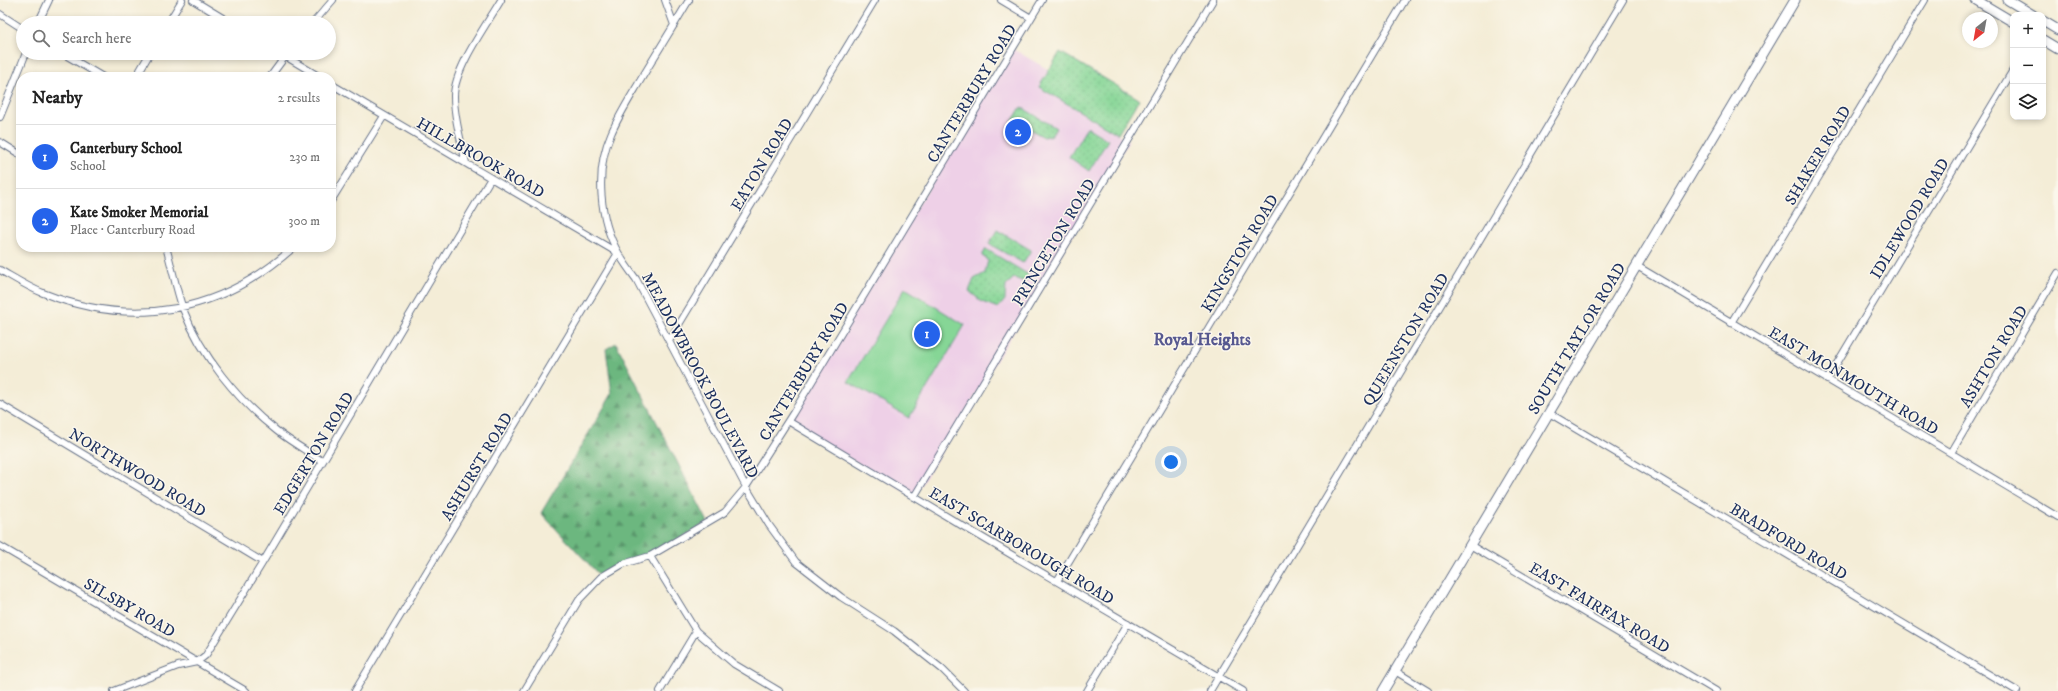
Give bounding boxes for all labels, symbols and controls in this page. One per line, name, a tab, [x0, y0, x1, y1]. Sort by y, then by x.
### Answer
north arrow	[1962, 12, 1998, 48]
map controls	[2010, 12, 2046, 120]
button: +	[2010, 12, 2046, 48]
search box	[16, 16, 336, 60]
street label: CANTERBURY ROAD	[923, 20, 1021, 167]
icon: search	[30, 27, 52, 49]
text: Search here	[62, 29, 131, 48]
button: −	[2010, 48, 2046, 84]
button: layers	[2010, 84, 2046, 120]
text: Nearby	[32, 87, 82, 109]
text: 2 results	[278, 90, 320, 106]
street label: SHAKER ROAD	[1780, 102, 1855, 209]
street label: HILLBROOK ROAD	[413, 113, 548, 203]
street label: EATON ROAD	[726, 114, 797, 215]
pin: 2	[1005, 117, 1031, 147]
text: Canterbury School	[70, 139, 182, 158]
text: 1	[43, 149, 47, 165]
text: 230 m	[289, 149, 320, 165]
street label: IDLEWOOD ROAD	[1866, 154, 1954, 283]
text: School	[70, 158, 106, 174]
street label: PRINCETON ROAD	[1008, 175, 1100, 310]
street label: KINGSTON ROAD	[1197, 191, 1283, 316]
text: Kate Smoker Memorial	[70, 203, 208, 222]
text: 2	[42, 213, 48, 229]
text: 300 m	[289, 213, 320, 229]
text: Place · Canterbury Road	[70, 222, 195, 238]
street label: SOUTH TAYLOR ROAD	[1524, 259, 1630, 418]
street label: MEADOWBROOK BOULEVARD	[637, 269, 763, 482]
street label: QUEENSTON ROAD	[1358, 269, 1454, 410]
street label: CANTERBURY ROAD	[755, 298, 853, 445]
street label: ASHTON ROAD	[1955, 302, 2032, 411]
pin: 1	[914, 319, 940, 349]
street label: EAST MONMOUTH ROAD	[1765, 322, 1942, 440]
district label: Royal Heights	[1153, 329, 1251, 351]
street label: EDGERTON ROAD	[269, 388, 359, 519]
street label: ASHURST ROAD	[437, 409, 517, 524]
street label: NORTHWOOD ROAD	[65, 424, 210, 522]
your location	[1161, 452, 1181, 472]
street label: EAST SCARBOROUGH ROAD	[925, 483, 1118, 609]
street label: BRADFORD ROAD	[1726, 499, 1851, 585]
street label: EAST FAIRFAX ROAD	[1525, 558, 1674, 658]
street label: SILSBY ROAD	[80, 574, 179, 642]

